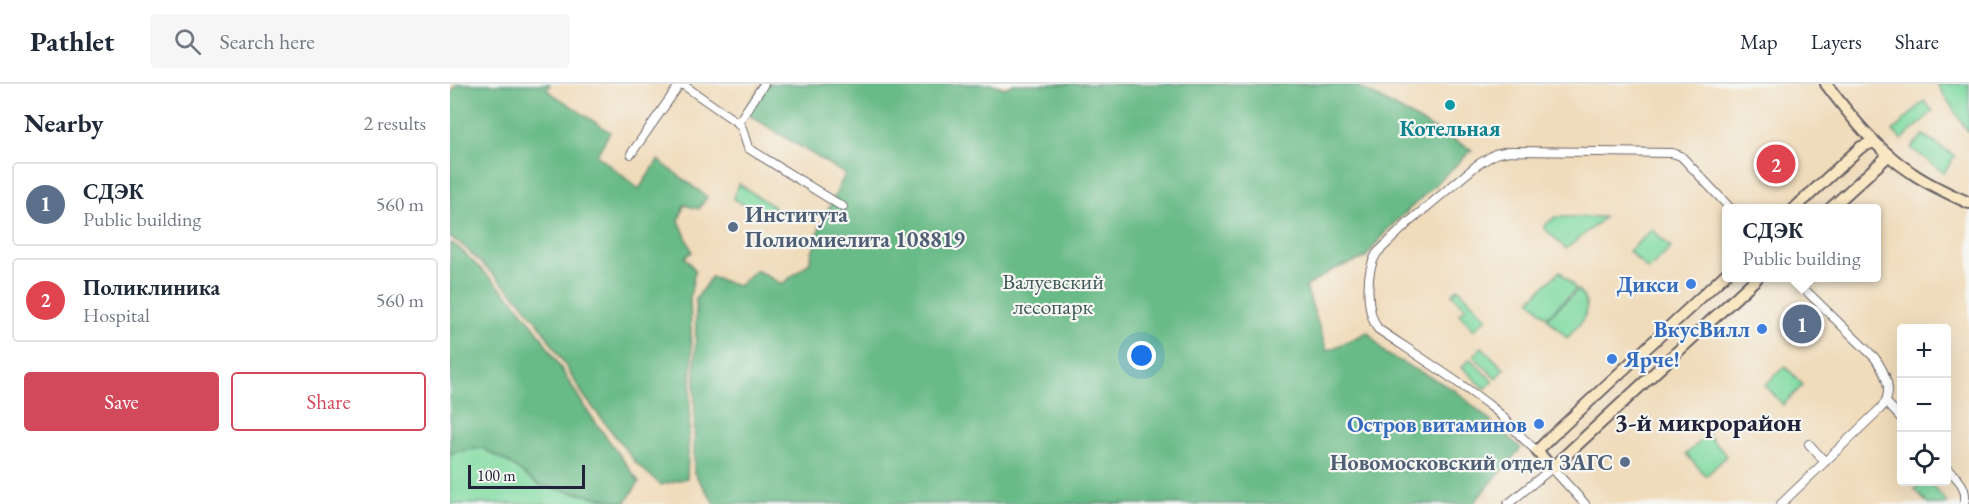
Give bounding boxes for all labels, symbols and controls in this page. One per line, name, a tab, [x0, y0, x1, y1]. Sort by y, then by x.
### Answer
search box	[150, 14, 570, 68]
text: Pathlet	[30, 23, 114, 59]
icon: search	[171, 25, 204, 58]
text: Search here	[219, 27, 315, 56]
text: Map	[1740, 28, 1778, 55]
text: Layers	[1811, 28, 1862, 55]
text: Share	[1895, 28, 1939, 55]
marker: Котельная	[1443, 98, 1457, 112]
text: Nearby	[24, 106, 104, 140]
text: 2 results	[363, 110, 426, 136]
place label: Котельная	[1400, 114, 1501, 143]
pin: 2	[1756, 142, 1796, 187]
text: СДЭК	[83, 177, 144, 206]
text: 1	[40, 191, 51, 217]
text: 560 m	[376, 191, 424, 217]
place label: Института Полиомиелита 108819	[745, 200, 965, 254]
popup	[1722, 204, 1881, 282]
text: Public building	[83, 206, 201, 232]
text: СДЭК	[1742, 216, 1803, 245]
marker: Института Полиомиелита 108819	[726, 220, 740, 234]
text: Public building	[1742, 245, 1861, 271]
park label: Валуевский лесопарк	[1002, 267, 1104, 321]
place label: Дикси	[1617, 270, 1679, 299]
text: Поликлиника	[83, 273, 220, 302]
marker: Дикси	[1684, 277, 1698, 291]
text: 2	[40, 287, 51, 313]
text: 560 m	[376, 287, 424, 313]
text: Hospital	[83, 302, 150, 328]
pin: 1	[1782, 302, 1822, 346]
place label: ВкусВилл	[1654, 315, 1750, 344]
marker: ВкусВилл	[1755, 322, 1769, 336]
map controls	[1897, 324, 1951, 486]
button: +	[1897, 324, 1951, 378]
your location	[1127, 341, 1156, 370]
place label: Ярче!	[1623, 345, 1680, 374]
marker: Ярче!	[1605, 352, 1619, 366]
button: Save	[24, 372, 219, 431]
button: Share	[231, 372, 426, 431]
button: −	[1897, 378, 1951, 432]
district label: 3-й микрорайон	[1615, 405, 1801, 439]
place label: Остров витаминов	[1347, 410, 1527, 439]
marker: Остров витаминов	[1532, 417, 1546, 431]
button: locate	[1897, 432, 1951, 486]
place label: Новомосковский отдел ЗАГС	[1330, 448, 1613, 477]
marker: Новомосковский отдел ЗАГС	[1618, 455, 1632, 469]
scale bar	[468, 462, 585, 490]
text: 100 m	[477, 465, 516, 486]

